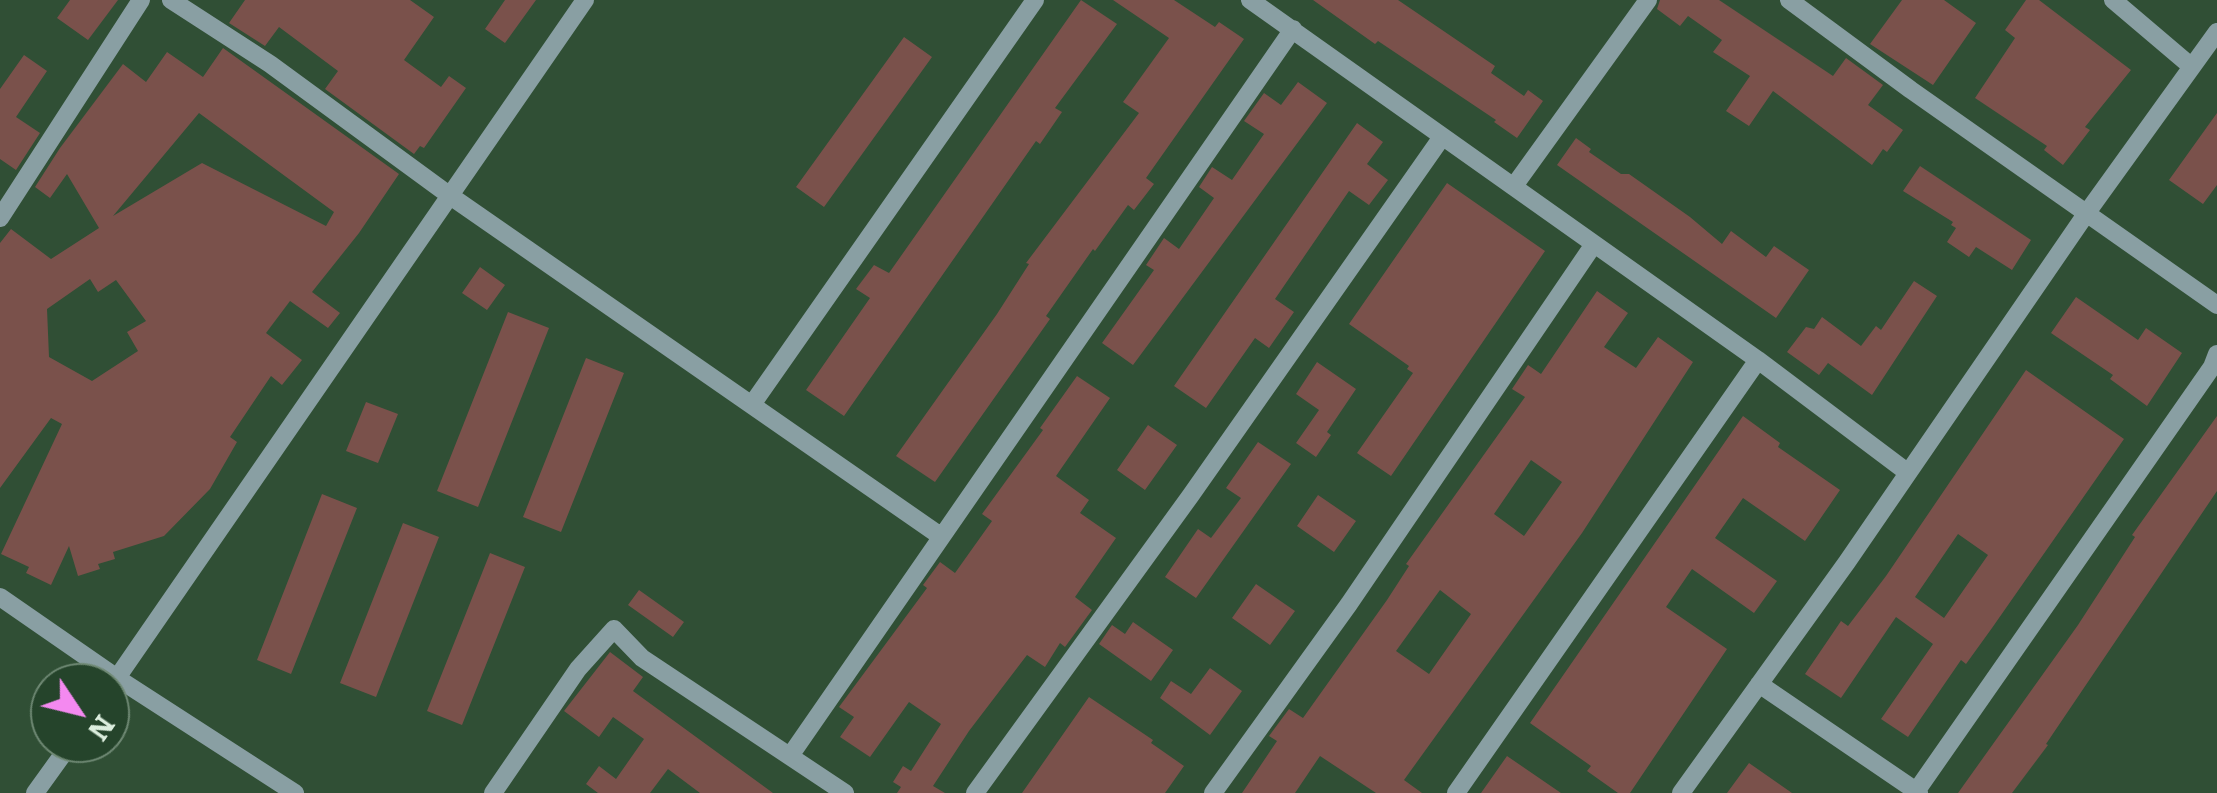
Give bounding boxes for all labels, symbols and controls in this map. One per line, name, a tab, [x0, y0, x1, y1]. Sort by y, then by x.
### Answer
north arrow	[30, 663, 130, 763]
text: N	[79, 707, 127, 751]

